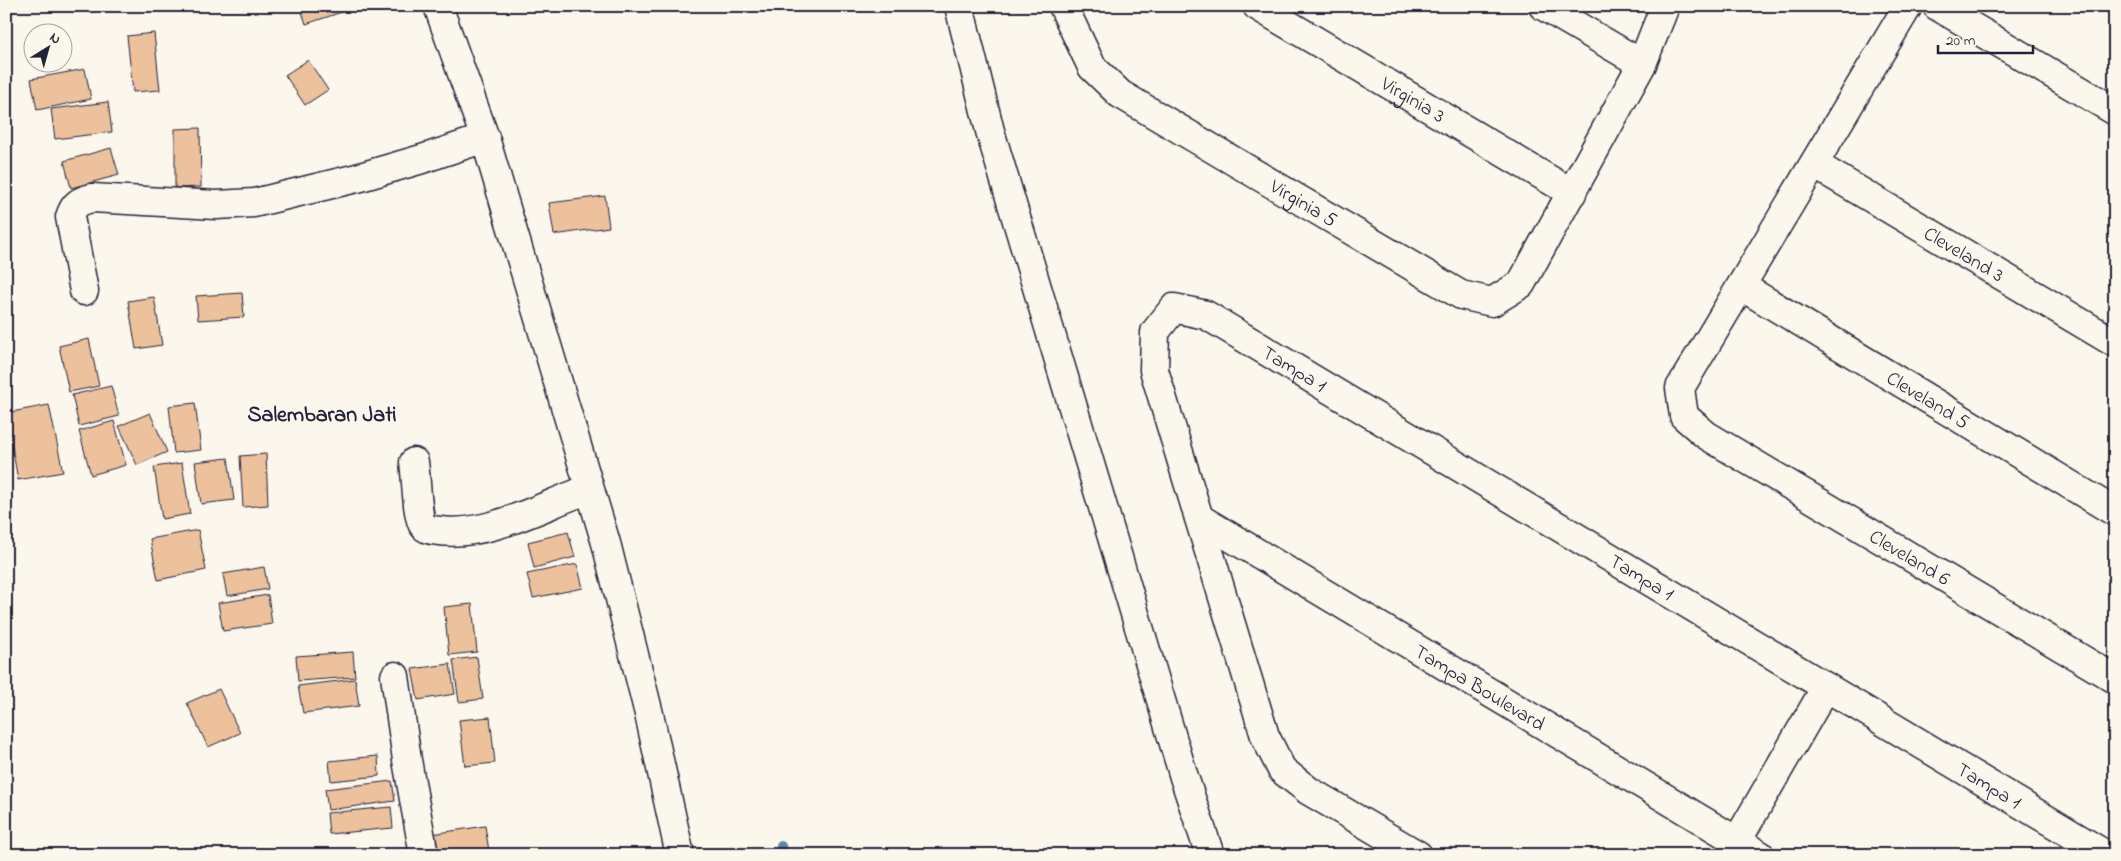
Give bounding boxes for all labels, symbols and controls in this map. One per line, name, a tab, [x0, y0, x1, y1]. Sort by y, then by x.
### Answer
north arrow	[22, 22, 72, 72]
scale bar	[1938, 22, 2034, 54]
text: N	[45, 28, 65, 50]
text: 20 m	[1946, 30, 1976, 52]
street label: Virginia 3	[1374, 70, 1450, 131]
street label: Virginia 5	[1263, 173, 1342, 236]
street label: Cleveland 3	[1917, 220, 2009, 291]
street label: Tampa 1	[1256, 340, 1331, 401]
street label: Cleveland 5	[1880, 365, 1974, 438]
district label: Salembaran Jati	[247, 400, 397, 432]
street label: Cleveland 6	[1863, 524, 1955, 595]
street label: Tampa 1	[1603, 548, 1679, 609]
street label: Tampa Boulevard	[1408, 638, 1550, 740]
street label: Tampa 1	[1950, 756, 2026, 818]

